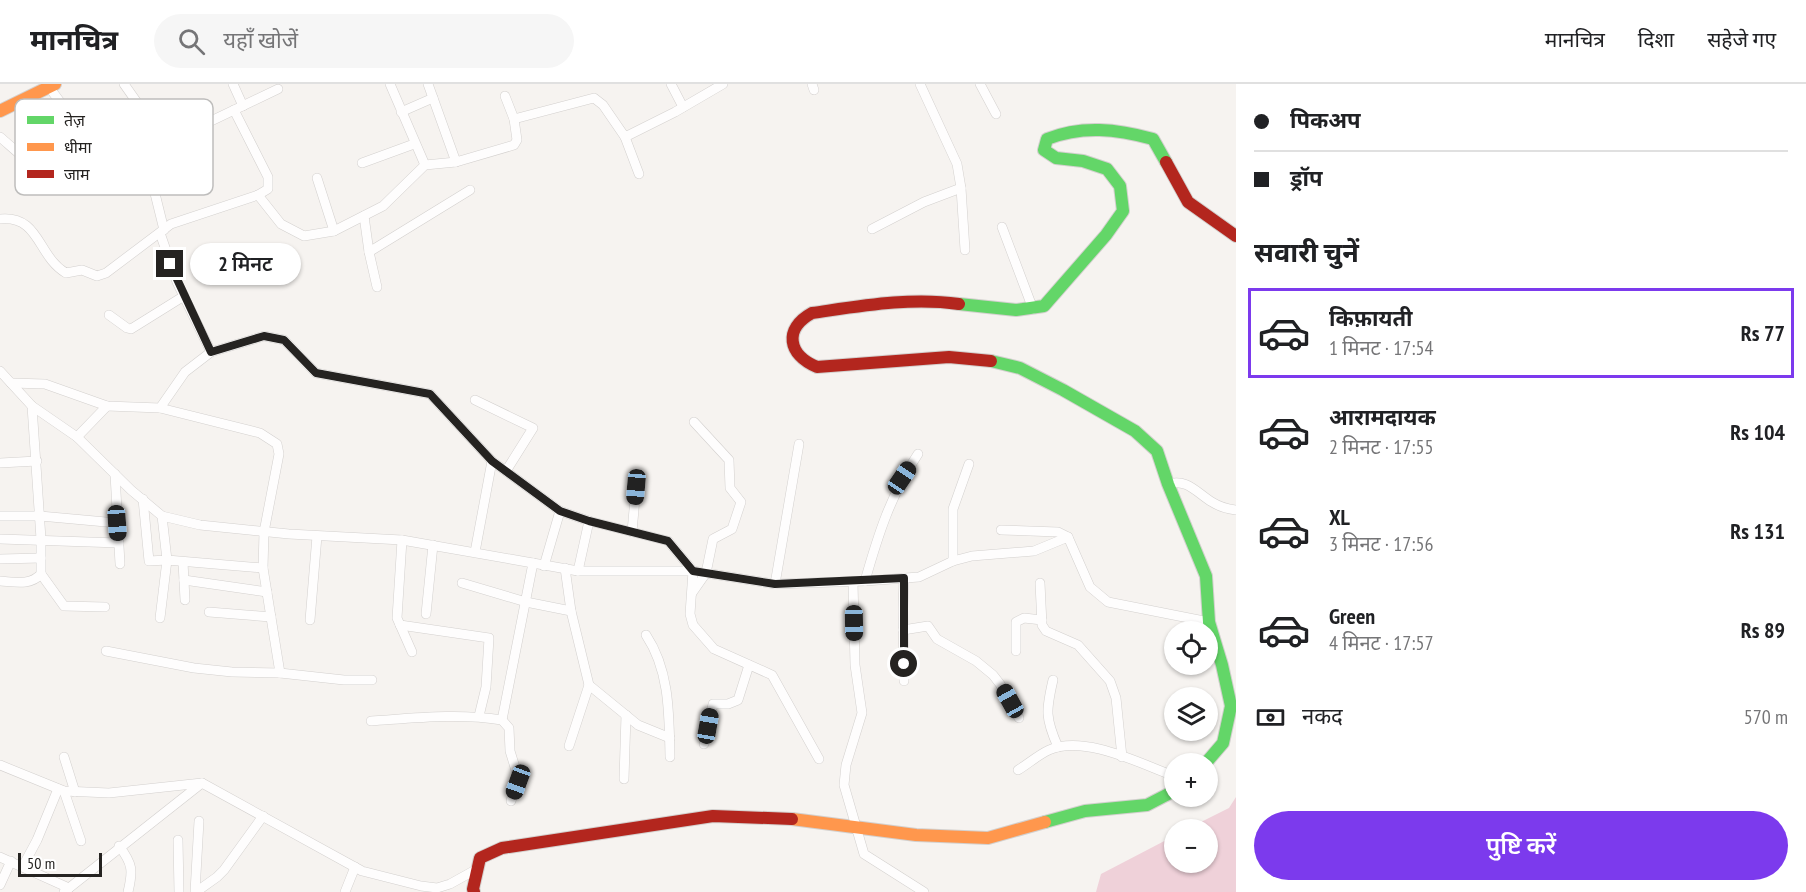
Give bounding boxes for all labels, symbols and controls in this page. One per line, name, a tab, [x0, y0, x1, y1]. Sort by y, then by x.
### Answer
search box	[154, 14, 574, 68]
text: मानचित्र	[30, 21, 118, 58]
icon: search	[175, 25, 208, 58]
text: यहाँ खोजें	[223, 26, 298, 54]
text: मानचित्र	[1545, 26, 1605, 53]
text: दिशा	[1638, 26, 1674, 53]
text: सहेजे गए	[1707, 26, 1776, 53]
legend	[15, 99, 213, 195]
text: पिकअप	[1290, 106, 1361, 134]
text: तेज़	[64, 110, 86, 130]
text: धीमा	[64, 137, 93, 157]
text: जाम	[64, 164, 90, 184]
text: ड्रॉप	[1290, 164, 1323, 192]
text: सवारी चुनें	[1254, 235, 1359, 269]
callout: 2 मिनट	[191, 243, 302, 285]
route end	[156, 250, 183, 277]
text: 2 मिनट	[218, 251, 273, 277]
text: किफ़ायती	[1329, 304, 1413, 332]
icon: car	[1257, 306, 1311, 360]
text: Rs 77	[1741, 319, 1785, 347]
text: 1 मिनट · 17:54	[1329, 335, 1433, 361]
text: आरामदायक	[1329, 403, 1436, 431]
icon: car	[1257, 405, 1311, 459]
text: Rs 104	[1730, 418, 1785, 446]
text: 2 मिनट · 17:55	[1329, 434, 1433, 460]
car	[884, 458, 920, 498]
car	[625, 468, 647, 506]
text: XL	[1329, 503, 1350, 531]
car	[107, 504, 127, 542]
icon: car	[1257, 504, 1311, 558]
text: Rs 131	[1730, 517, 1785, 545]
text: 3 मिनट · 17:56	[1329, 531, 1433, 557]
text: Green	[1329, 602, 1375, 630]
icon: car	[1257, 603, 1311, 657]
car	[845, 605, 863, 641]
text: Rs 89	[1741, 616, 1785, 644]
map controls	[1164, 621, 1218, 873]
button: locate	[1164, 621, 1218, 675]
text: 4 मिनट · 17:57	[1329, 630, 1433, 656]
route start	[890, 650, 917, 677]
car	[993, 681, 1027, 721]
button: layers	[1164, 687, 1218, 741]
icon: cash	[1254, 701, 1287, 734]
text: नकद	[1302, 702, 1343, 730]
text: 570 m	[1744, 704, 1788, 730]
car	[696, 707, 720, 745]
button: +	[1164, 753, 1218, 807]
car	[503, 762, 533, 802]
button: पुष्टि करें	[1254, 811, 1788, 880]
button: −	[1164, 819, 1218, 873]
scale bar	[18, 850, 102, 878]
text: 50 m	[27, 853, 55, 873]

